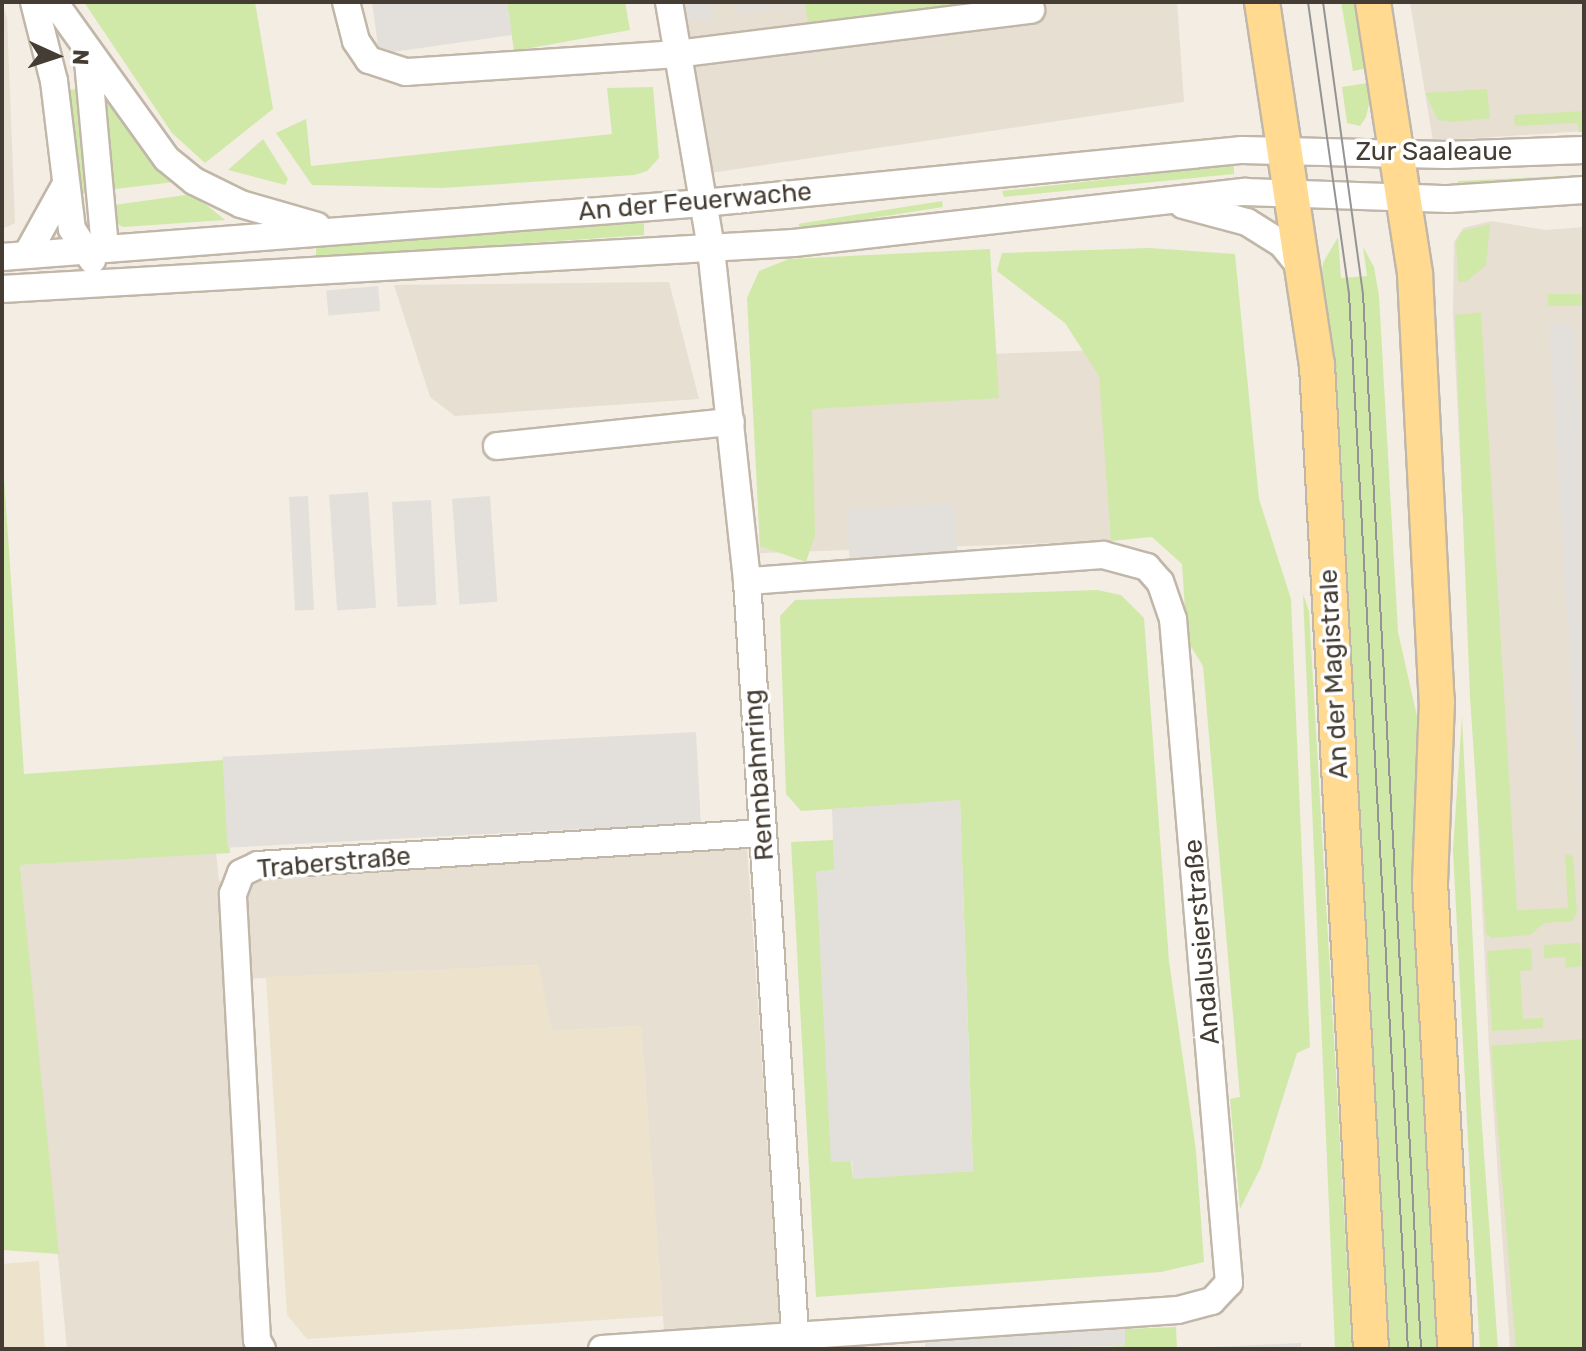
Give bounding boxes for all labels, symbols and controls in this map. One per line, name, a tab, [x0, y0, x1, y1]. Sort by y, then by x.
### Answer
north arrow	[16, 16, 96, 96]
text: N	[67, 49, 94, 66]
street label: Zur Saaleaue	[1355, 136, 1513, 168]
street label: An der Feuerwache	[577, 176, 813, 228]
street label: An der Magistrale	[1313, 568, 1355, 780]
street label: Rennbahnring	[737, 688, 781, 862]
street label: Andalusierstraße	[1177, 838, 1227, 1046]
street label: Traberstraße	[256, 841, 412, 885]

